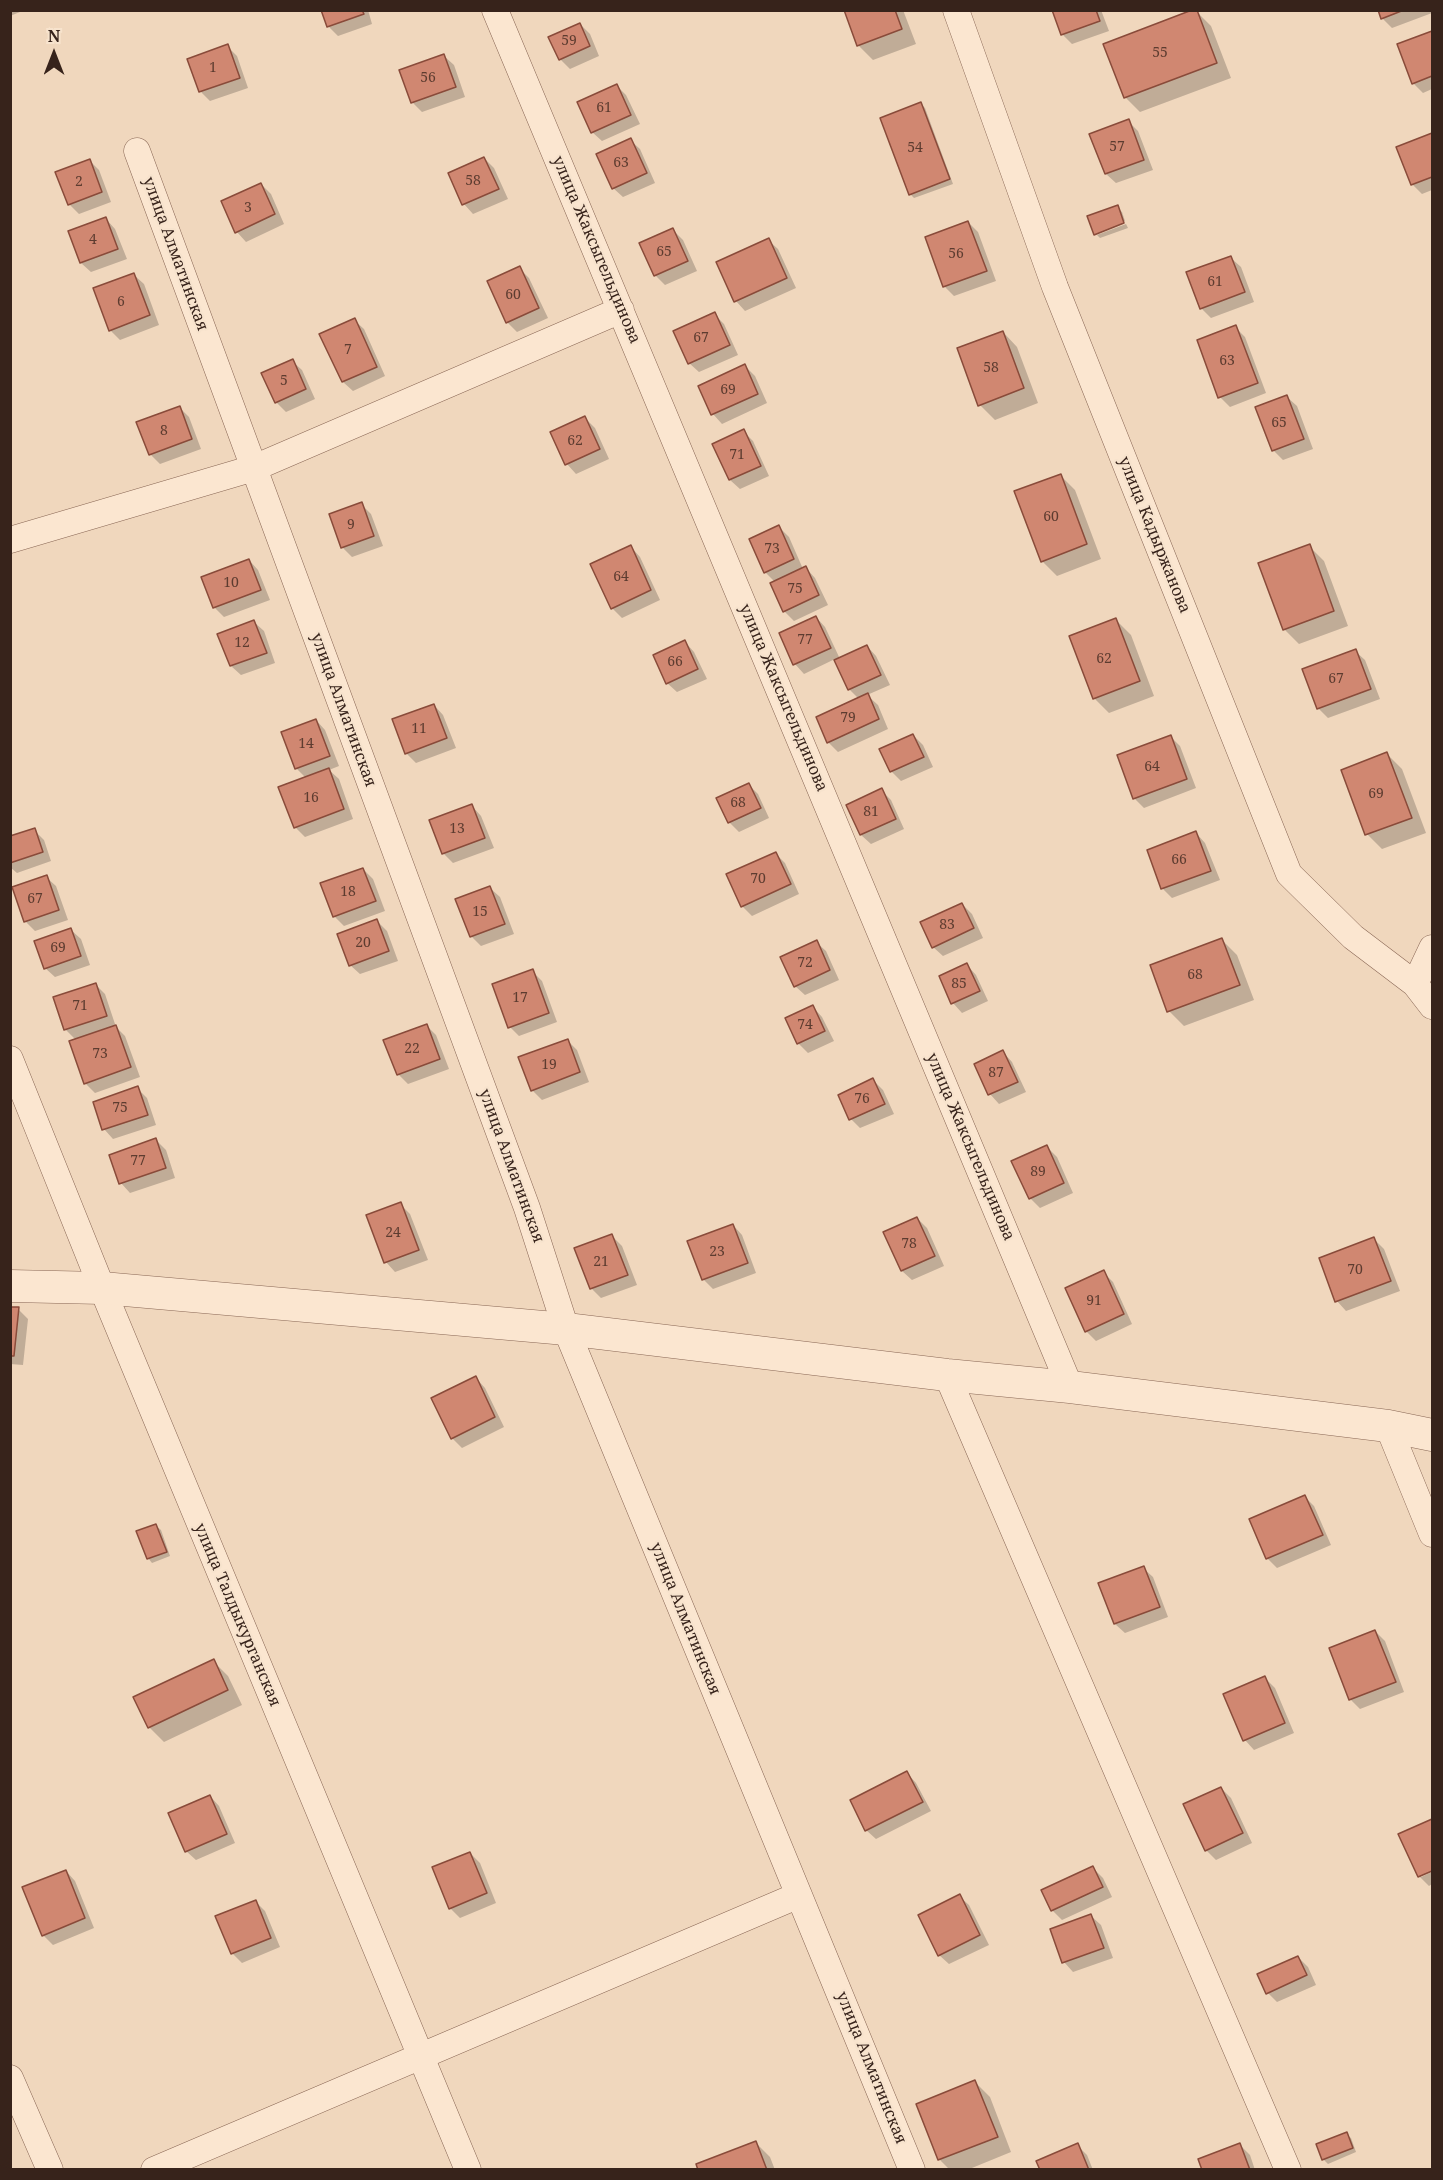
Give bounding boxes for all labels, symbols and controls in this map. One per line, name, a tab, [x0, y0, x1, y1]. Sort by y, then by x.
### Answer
north arrow	[24, 24, 84, 84]
text: N	[48, 25, 60, 47]
house number: 59	[561, 33, 577, 49]
house number: 55	[1152, 45, 1168, 61]
house number: 1	[209, 60, 217, 76]
house number: 56	[420, 70, 436, 86]
house number: 61	[596, 100, 612, 116]
house number: 57	[1109, 139, 1125, 155]
house number: 54	[907, 140, 923, 156]
street label: улица Жаксыгельдинова	[548, 153, 644, 347]
house number: 63	[613, 155, 629, 171]
house number: 58	[465, 173, 481, 189]
house number: 2	[75, 174, 83, 190]
street label: улица Алматинская	[138, 174, 212, 334]
house number: 3	[244, 200, 252, 216]
house number: 4	[89, 232, 97, 248]
house number: 65	[656, 244, 672, 260]
house number: 56	[948, 246, 964, 262]
house number: 61	[1207, 274, 1223, 290]
house number: 60	[505, 287, 521, 303]
house number: 6	[117, 294, 125, 310]
house number: 67	[693, 330, 709, 346]
house number: 7	[344, 342, 352, 358]
house number: 63	[1219, 353, 1235, 369]
house number: 58	[983, 360, 999, 376]
house number: 5	[280, 373, 288, 389]
house number: 69	[720, 382, 736, 398]
house number: 65	[1271, 415, 1287, 431]
house number: 8	[160, 423, 168, 439]
house number: 62	[567, 433, 583, 449]
house number: 71	[729, 447, 745, 463]
street label: улица Кадыржанова	[1114, 454, 1194, 616]
house number: 60	[1043, 509, 1059, 525]
house number: 9	[347, 517, 355, 533]
house number: 73	[764, 541, 780, 557]
house number: 64	[613, 569, 629, 585]
house number: 10	[223, 575, 239, 591]
house number: 75	[787, 581, 803, 597]
street label: улица Жаксыгельдинова	[735, 601, 831, 795]
street label: улица Алматинская	[306, 630, 380, 790]
house number: 77	[797, 632, 813, 648]
house number: 12	[234, 635, 250, 651]
house number: 62	[1096, 651, 1112, 667]
house number: 66	[667, 654, 683, 670]
house number: 67	[1328, 671, 1344, 687]
house number: 79	[840, 710, 856, 726]
house number: 11	[411, 721, 427, 737]
house number: 14	[298, 736, 314, 752]
house number: 64	[1144, 759, 1160, 775]
house number: 69	[1368, 786, 1384, 802]
house number: 16	[303, 790, 319, 806]
house number: 68	[730, 795, 746, 811]
house number: 81	[863, 804, 879, 820]
house number: 13	[449, 821, 465, 837]
house number: 66	[1171, 852, 1187, 868]
house number: 70	[750, 871, 766, 887]
house number: 18	[340, 884, 356, 900]
house number: 67	[27, 891, 43, 907]
house number: 15	[472, 904, 488, 920]
house number: 83	[939, 917, 955, 933]
house number: 20	[355, 935, 371, 951]
house number: 69	[50, 940, 66, 956]
house number: 72	[797, 955, 813, 971]
house number: 68	[1187, 967, 1203, 983]
house number: 85	[951, 976, 967, 992]
house number: 17	[512, 990, 528, 1006]
house number: 71	[72, 998, 88, 1014]
house number: 74	[797, 1017, 813, 1033]
house number: 22	[404, 1041, 420, 1057]
house number: 73	[92, 1046, 108, 1062]
street label: улица Жаксыгельдинова	[922, 1050, 1018, 1244]
house number: 19	[541, 1057, 557, 1073]
house number: 87	[988, 1065, 1004, 1081]
street label: улица Алматинская	[474, 1086, 548, 1246]
house number: 76	[854, 1091, 870, 1107]
house number: 75	[112, 1100, 128, 1116]
house number: 77	[130, 1153, 146, 1169]
house number: 89	[1030, 1164, 1046, 1180]
house number: 24	[385, 1225, 401, 1241]
house number: 78	[901, 1236, 917, 1252]
house number: 23	[709, 1244, 725, 1260]
house number: 21	[593, 1254, 609, 1270]
house number: 70	[1347, 1262, 1363, 1278]
house number: 91	[1086, 1293, 1102, 1309]
street label: улица Талдыкурганская	[190, 1520, 284, 1710]
street label: улица Алматинская	[646, 1540, 724, 1698]
street label: улица Алматинская	[832, 1989, 910, 2147]

